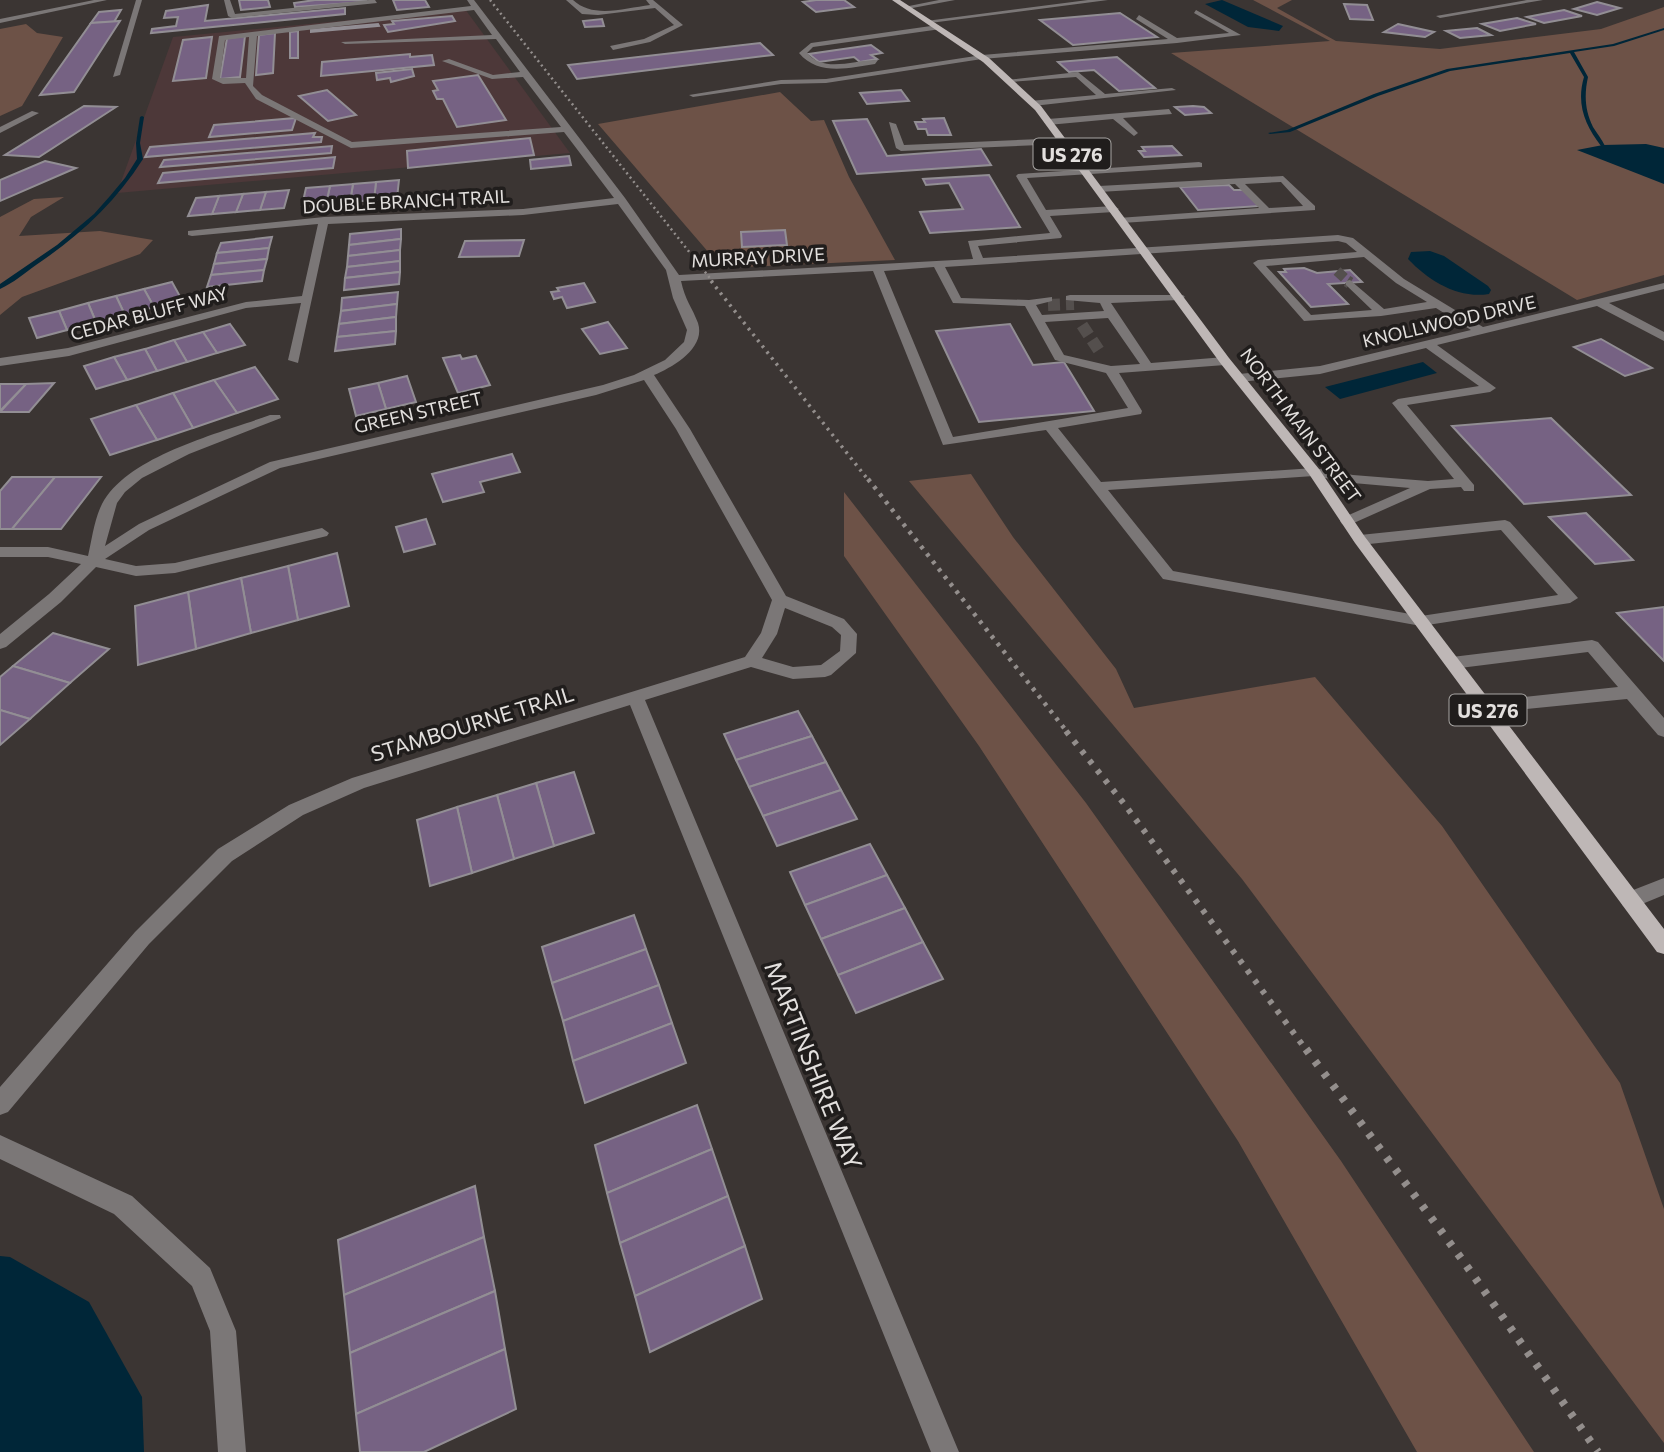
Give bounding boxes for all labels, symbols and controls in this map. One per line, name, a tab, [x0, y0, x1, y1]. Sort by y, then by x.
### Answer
road number: US 276	[1034, 138, 1110, 170]
street label: DOUBLE BRANCH TRAIL	[302, 185, 510, 217]
street label: MURRAY DRIVE	[691, 243, 825, 271]
street label: CEDAR BLUFF WAY	[68, 281, 230, 345]
street label: KNOLLWOOD DRIVE	[1360, 290, 1538, 352]
street label: NORTH MAIN STREET	[1236, 344, 1366, 506]
street label: GREEN STREET	[352, 387, 484, 437]
street label: STAMBOURNE TRAIL	[368, 680, 576, 766]
road number: US 276	[1450, 694, 1526, 726]
street label: MARTINSHIRE WAY	[759, 957, 869, 1174]

